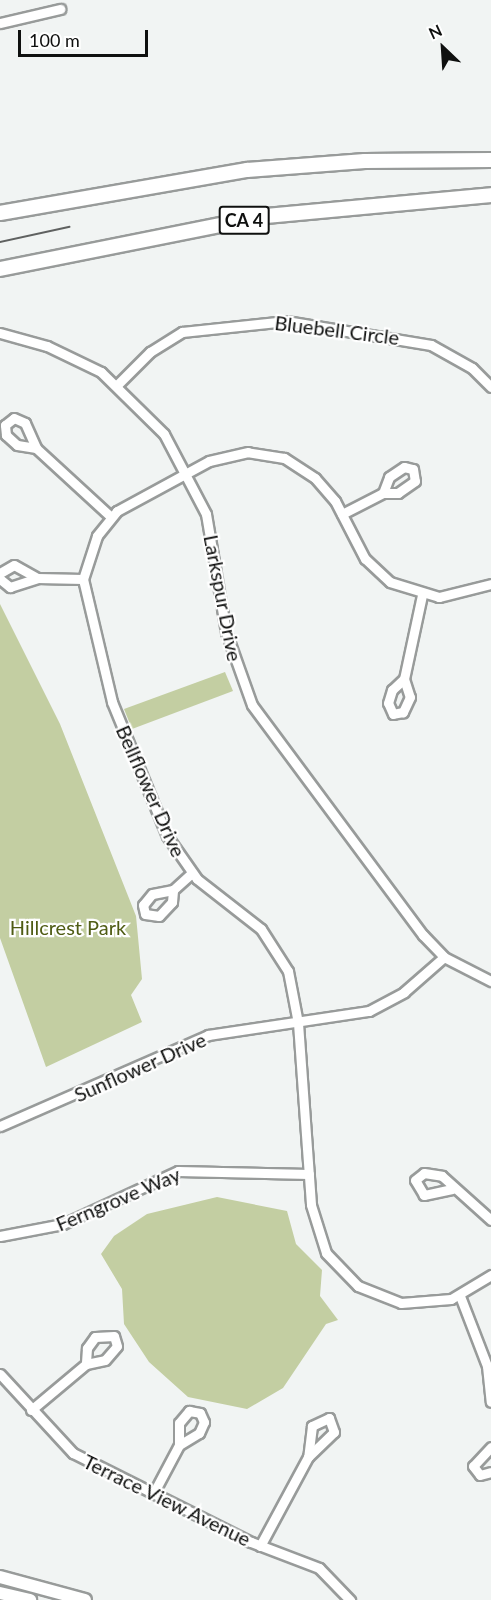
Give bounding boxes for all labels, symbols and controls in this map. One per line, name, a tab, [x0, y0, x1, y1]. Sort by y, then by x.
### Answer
scale bar	[21, 18, 152, 56]
north arrow	[413, 18, 473, 78]
text: N	[426, 20, 445, 42]
text: 100 m	[29, 29, 80, 51]
road number: CA 4	[217, 205, 271, 235]
street label: Bluebell Circle	[273, 310, 401, 350]
street label: Larkspur Drive	[199, 533, 247, 663]
street label: Bellflower Drive	[111, 721, 191, 861]
park label: Hillcrest Park	[10, 915, 126, 939]
street label: Sunflower Drive	[70, 1027, 210, 1107]
street label: Ferngrove Way	[52, 1162, 184, 1236]
street label: Terrace View Avenue	[79, 1449, 255, 1551]

